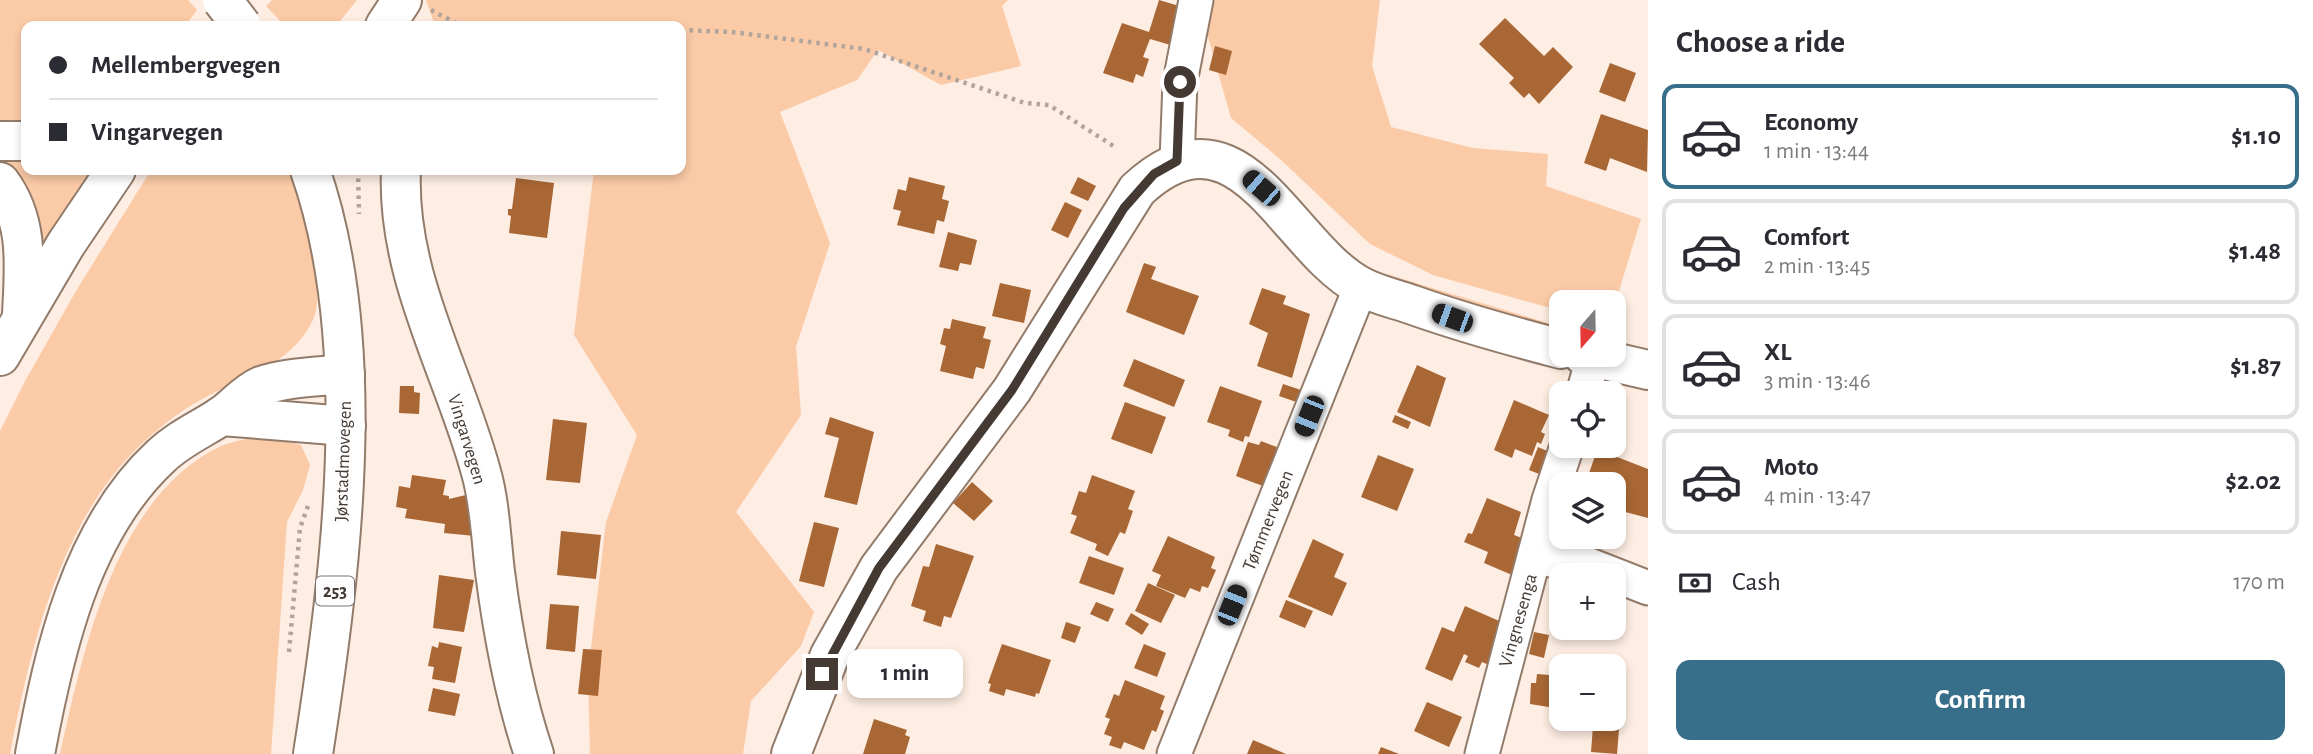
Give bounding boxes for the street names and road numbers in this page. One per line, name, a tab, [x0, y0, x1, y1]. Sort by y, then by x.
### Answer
street label: Vingarvegen	[444, 392, 489, 487]
street label: Jørstadmovegen	[332, 400, 355, 522]
street label: Tømmervegen	[1240, 468, 1297, 574]
street label: Vingnesenga	[1496, 571, 1541, 669]
road number: 253	[316, 576, 354, 606]

